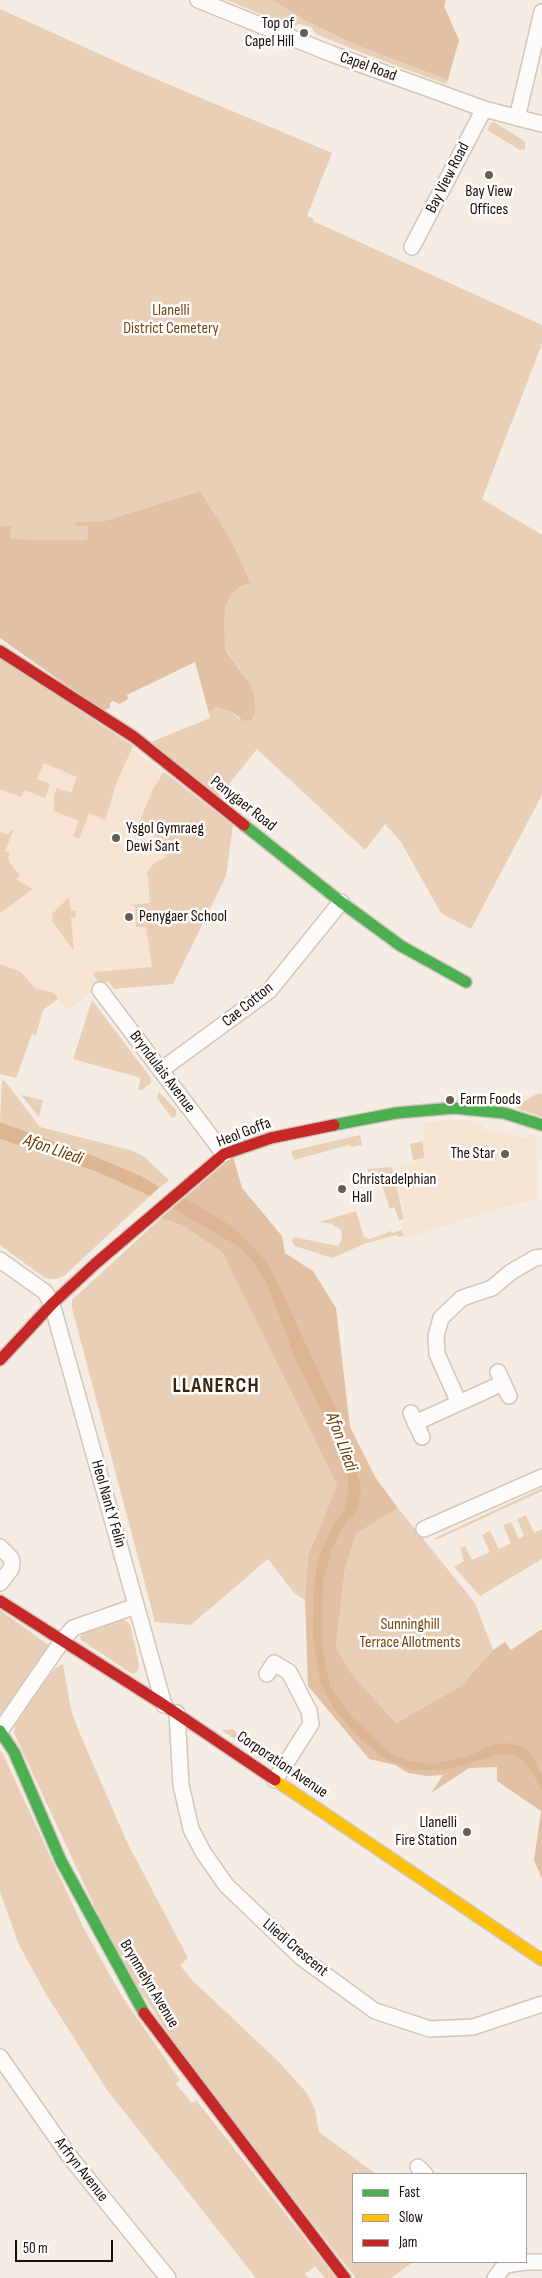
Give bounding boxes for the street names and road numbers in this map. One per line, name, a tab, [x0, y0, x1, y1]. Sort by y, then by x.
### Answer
street label: Capel Road	[337, 48, 399, 86]
street label: Bay View Road	[422, 139, 474, 217]
street label: Penygaer Road	[206, 772, 280, 836]
street label: Cae Cotton	[219, 979, 277, 1031]
street label: Bryndulais Avenue	[125, 1027, 199, 1117]
street label: Heol Goffa	[214, 1114, 274, 1152]
street label: Heol Nant Y Felin	[86, 1458, 130, 1550]
street label: Corporation Avenue	[233, 1728, 331, 1802]
street label: Lliedi Crescent	[258, 1915, 332, 1981]
street label: Brynmelyn Avenue	[115, 1937, 183, 2031]
street label: Arfryn Avenue	[50, 2134, 112, 2206]

